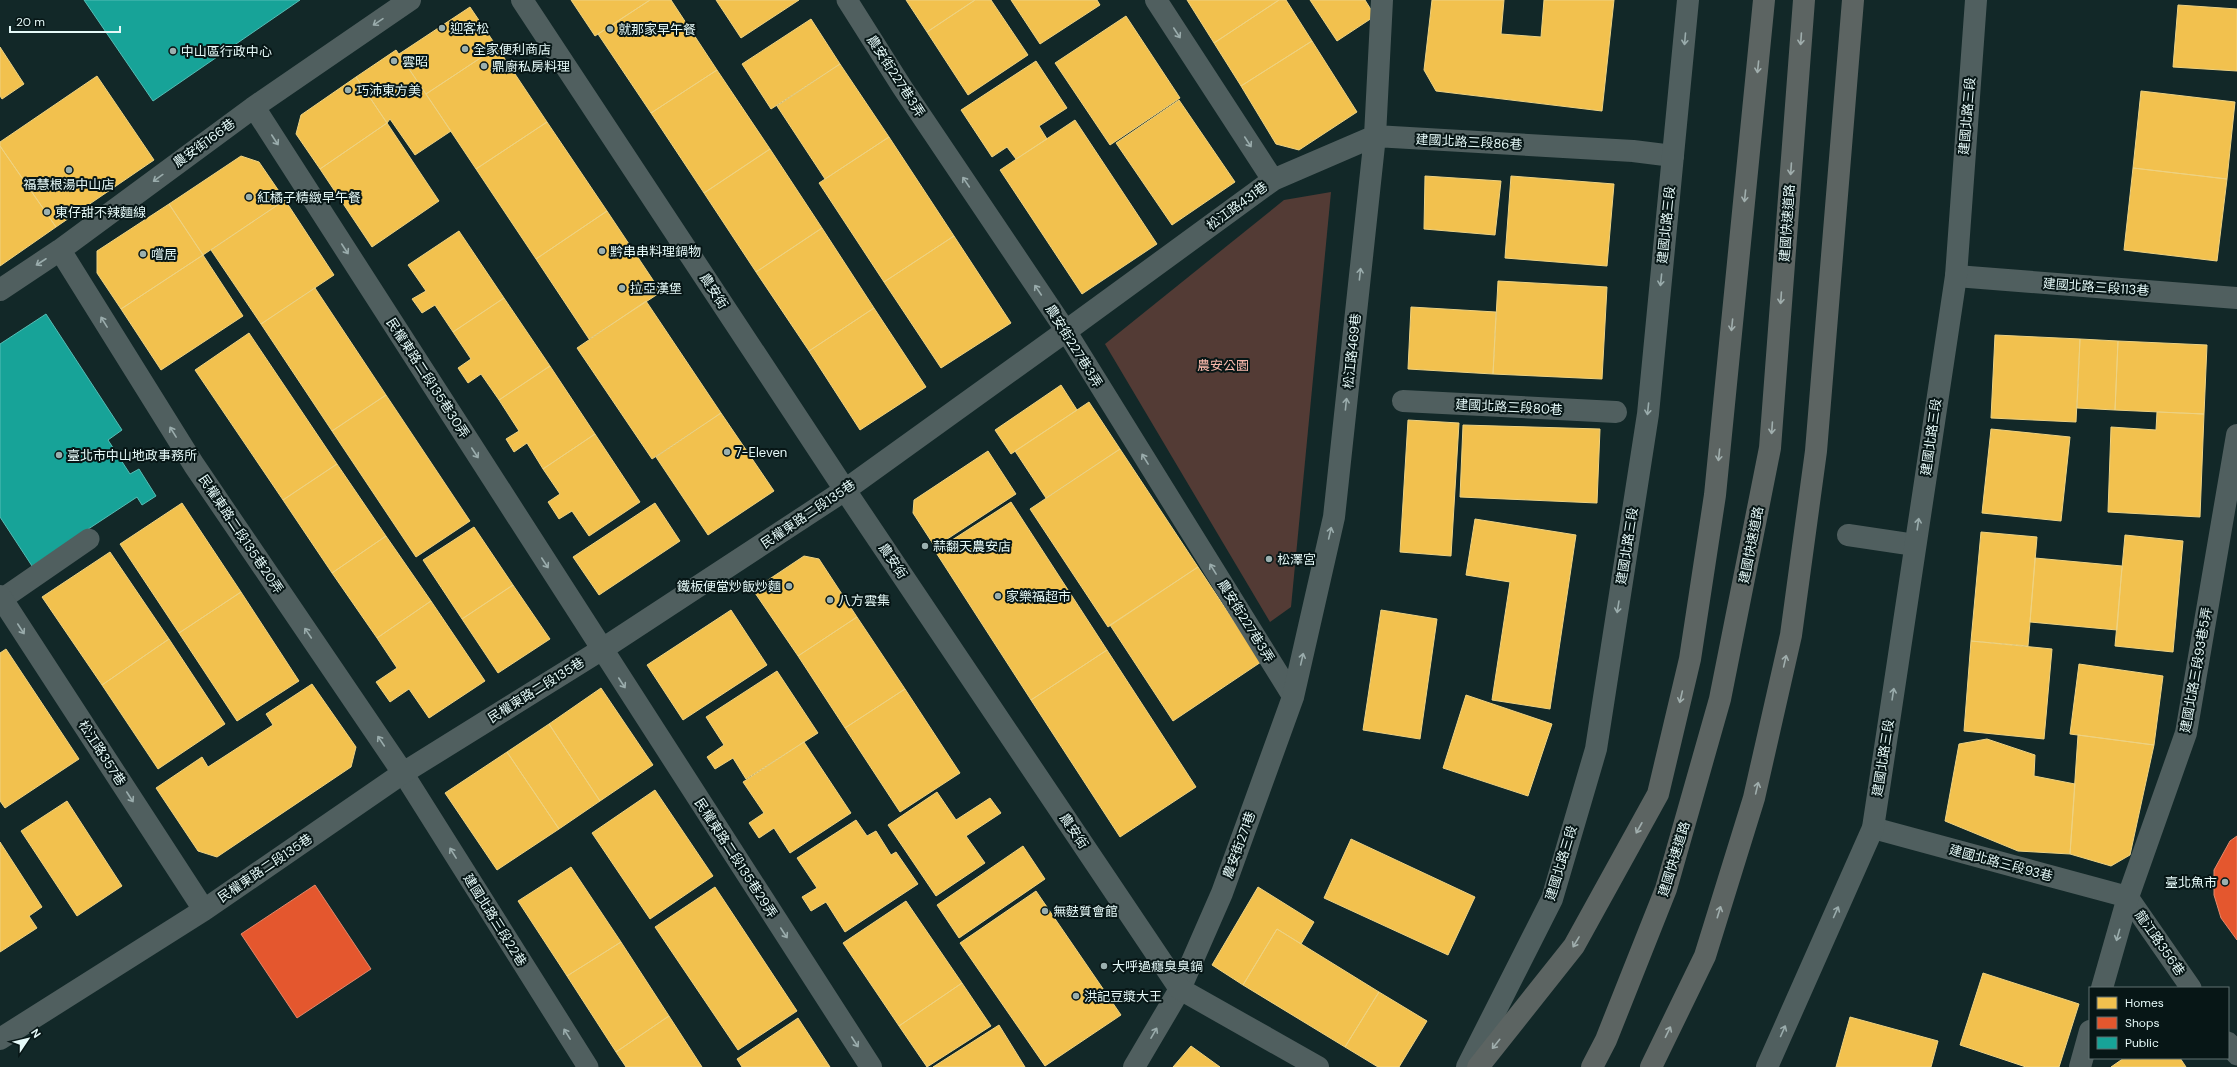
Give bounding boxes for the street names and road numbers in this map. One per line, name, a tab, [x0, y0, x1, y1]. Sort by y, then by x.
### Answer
street label: 農安街227巷3弄	[863, 32, 929, 120]
street label: 建國北路三段	[1955, 76, 1979, 156]
street label: 農安街166巷	[170, 115, 238, 171]
street label: 建國北路三段86巷	[1415, 131, 1523, 153]
street label: 松江路431巷	[1203, 178, 1271, 234]
street label: 建國快速道路	[1776, 183, 1798, 263]
street label: 建國北路三段	[1653, 185, 1679, 265]
street label: 農安街	[696, 270, 732, 312]
street label: 建國北路三段113巷	[2042, 275, 2150, 299]
street label: 農安街227巷3弄	[1042, 301, 1106, 391]
street label: 松江路469巷	[1340, 312, 1364, 390]
street label: 民權東路二段135巷30弄	[383, 315, 473, 441]
street label: 建國北路三段80巷	[1455, 396, 1563, 418]
street label: 建國北路三段	[1917, 397, 1945, 477]
street label: 民權東路二段135巷20弄	[195, 471, 287, 597]
street label: 民權東路二段135巷	[757, 476, 859, 552]
street label: 建國快速道路	[1735, 505, 1767, 585]
street label: 建國北路三段	[1613, 506, 1641, 586]
street label: 農安街	[875, 540, 911, 582]
street label: 農安街227巷3弄	[1214, 576, 1278, 666]
street label: 建國北路三段93巷5弄	[2177, 606, 2215, 734]
street label: 民權東路二段135巷	[485, 653, 587, 727]
street label: 松江路357巷	[75, 717, 129, 789]
street label: 建國北路三段	[1869, 718, 1897, 798]
street label: 民權東路二段135巷29弄	[691, 795, 781, 921]
street label: 農安街271巷	[1219, 809, 1259, 881]
street label: 農安街	[1056, 810, 1092, 852]
street label: 建國快速道路	[1654, 819, 1694, 899]
street label: 建國北路三段	[1541, 823, 1581, 903]
street label: 民權東路二段135巷	[214, 830, 316, 906]
street label: 建國北路三段93巷	[1947, 841, 2055, 885]
street label: 建國北路三段22巷	[460, 871, 530, 969]
street label: 龍江路356巷	[2131, 907, 2189, 979]

